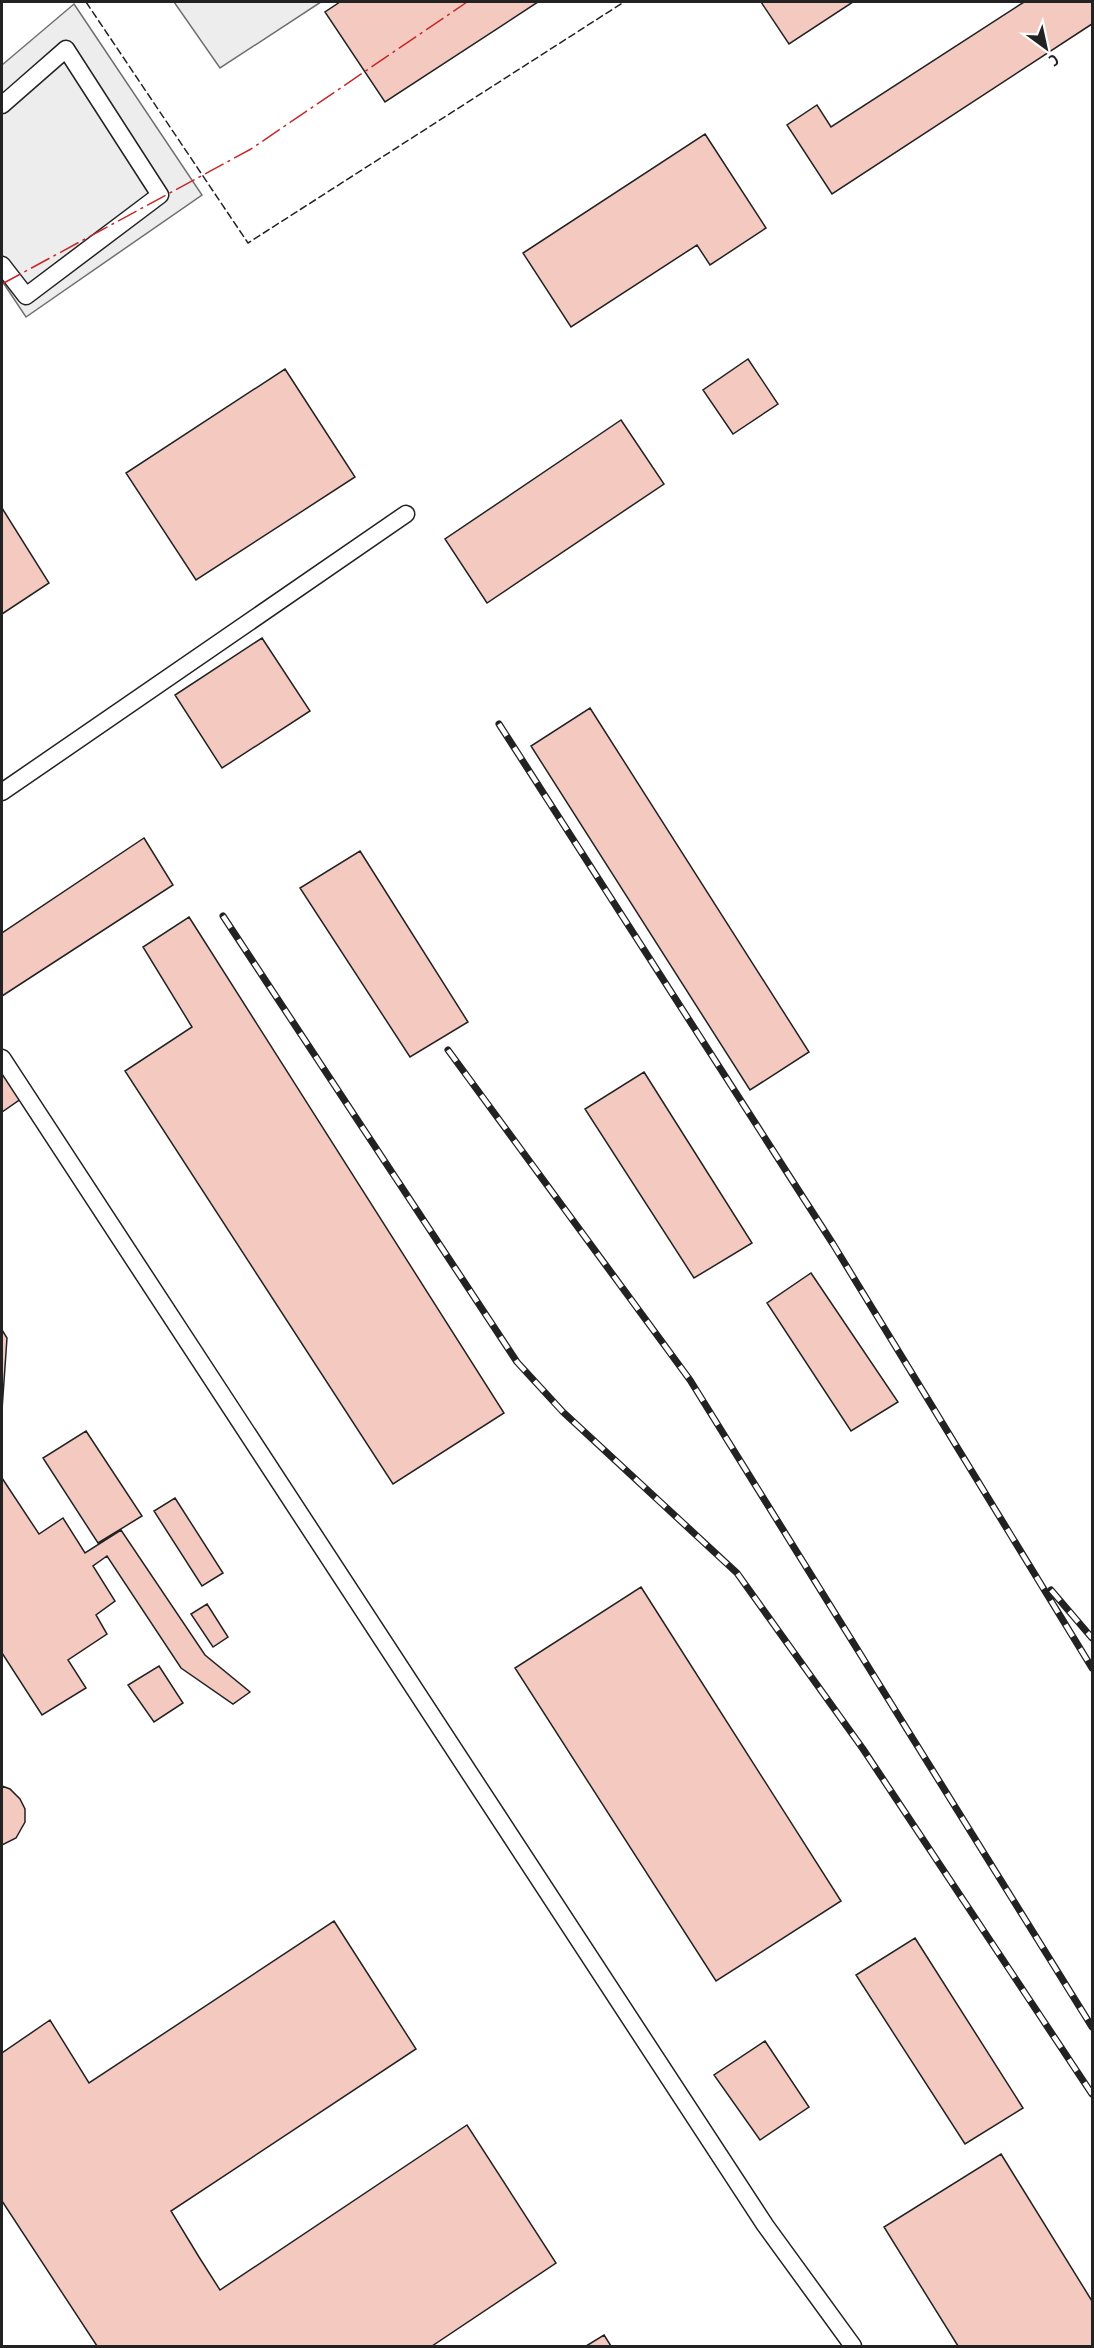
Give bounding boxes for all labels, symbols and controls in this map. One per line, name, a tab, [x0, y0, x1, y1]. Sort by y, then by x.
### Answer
north arrow	[1016, 18, 1076, 78]
text: С	[1045, 50, 1063, 71]

